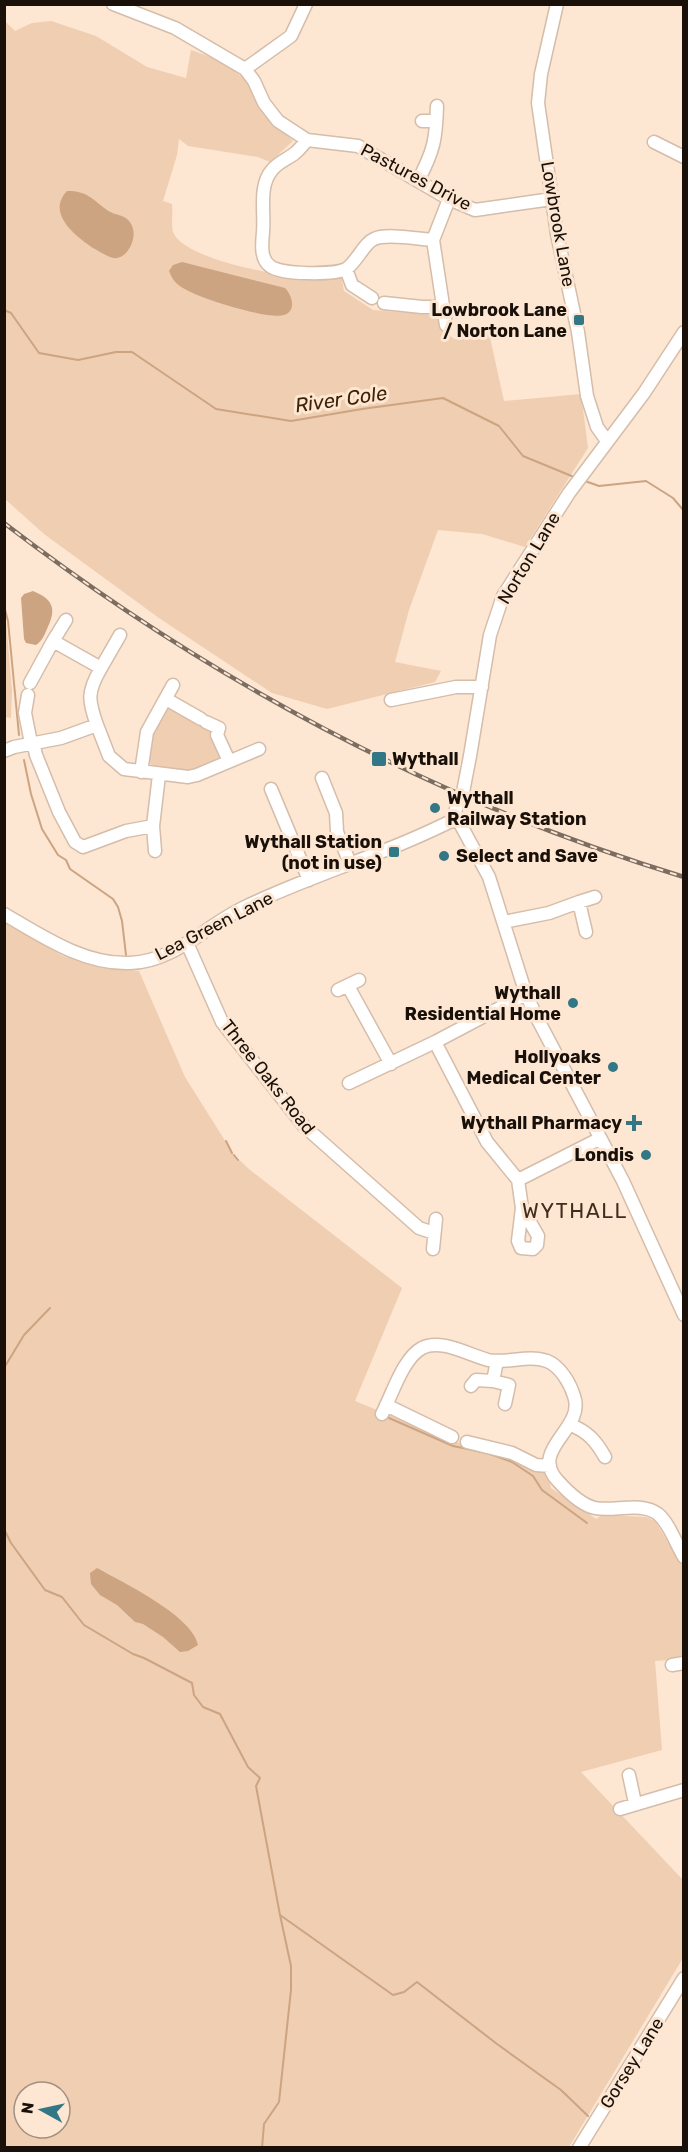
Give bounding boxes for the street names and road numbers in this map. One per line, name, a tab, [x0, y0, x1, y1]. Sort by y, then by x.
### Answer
street label: Pastures Drive	[357, 139, 475, 215]
street label: Lowbrook Lane	[536, 160, 580, 288]
street label: Norton Lane	[493, 508, 565, 608]
street label: Lea Green Lane	[151, 887, 277, 965]
street label: Three Oaks Road	[216, 1015, 320, 1139]
street label: Gorsey Lane	[595, 2013, 669, 2113]

